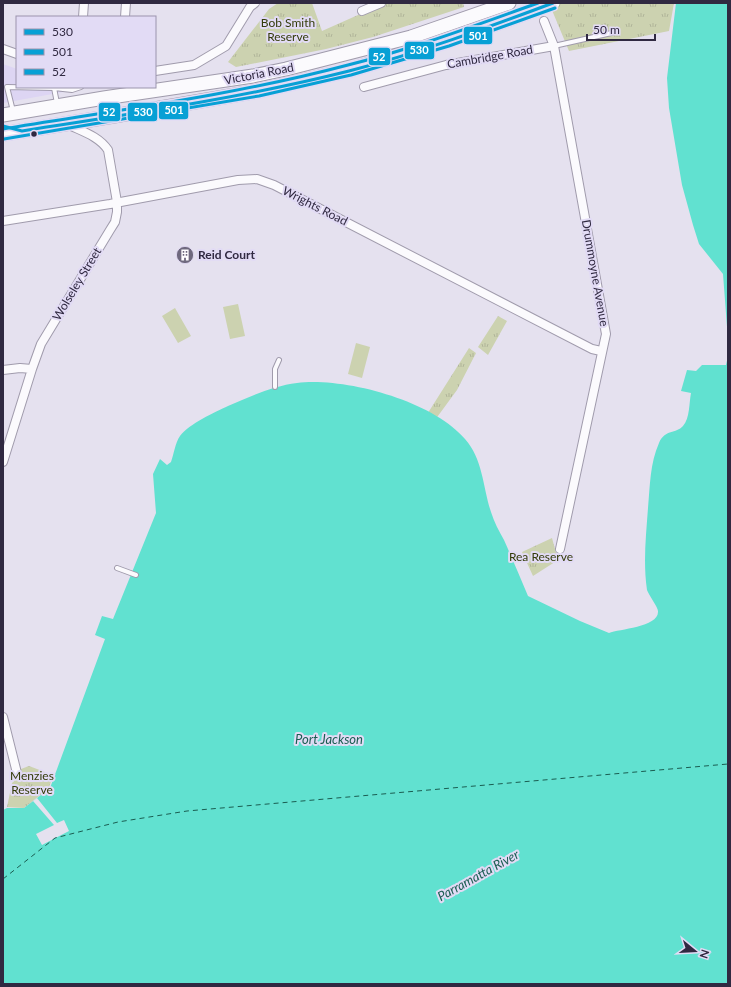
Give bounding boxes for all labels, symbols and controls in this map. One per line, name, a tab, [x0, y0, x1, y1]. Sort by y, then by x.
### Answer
park label: Bob Smith Reserve	[261, 15, 315, 44]
legend	[16, 16, 156, 88]
scale bar	[587, 16, 655, 42]
text: 50 m	[593, 22, 620, 37]
text: 530	[52, 24, 73, 39]
line badge: 501	[463, 26, 493, 45]
text: 501	[468, 29, 488, 42]
line badge: 530	[404, 41, 435, 60]
street label: Cambridge Road	[446, 42, 534, 71]
text: 530	[409, 43, 429, 56]
text: 501	[52, 44, 73, 59]
line badge: 52	[368, 47, 391, 66]
text: 52	[373, 50, 385, 63]
street label: Victoria Road	[223, 59, 295, 88]
text: 52	[52, 64, 66, 79]
line badge: 501	[158, 101, 189, 120]
line badge: 52	[98, 102, 121, 122]
line badge: 530	[127, 102, 158, 122]
text: 501	[164, 103, 184, 116]
text: 52	[103, 105, 115, 118]
text: 530	[133, 105, 153, 118]
unlabelled marker	[29, 129, 39, 139]
street label: Wrights Road	[280, 183, 350, 228]
street label: Drummoyne Avenue	[579, 218, 612, 327]
street label: Wolseley Street	[49, 244, 105, 323]
building icon: Reid Court	[175, 245, 195, 265]
place label: Reid Court	[198, 247, 255, 262]
park label: Rea Reserve	[509, 549, 573, 564]
water label: Port Jackson	[295, 731, 363, 747]
park label: Menzies Reserve	[10, 768, 54, 797]
water label: Parramatta River	[434, 846, 522, 904]
north arrow	[675, 931, 715, 971]
text: N	[697, 948, 712, 960]

